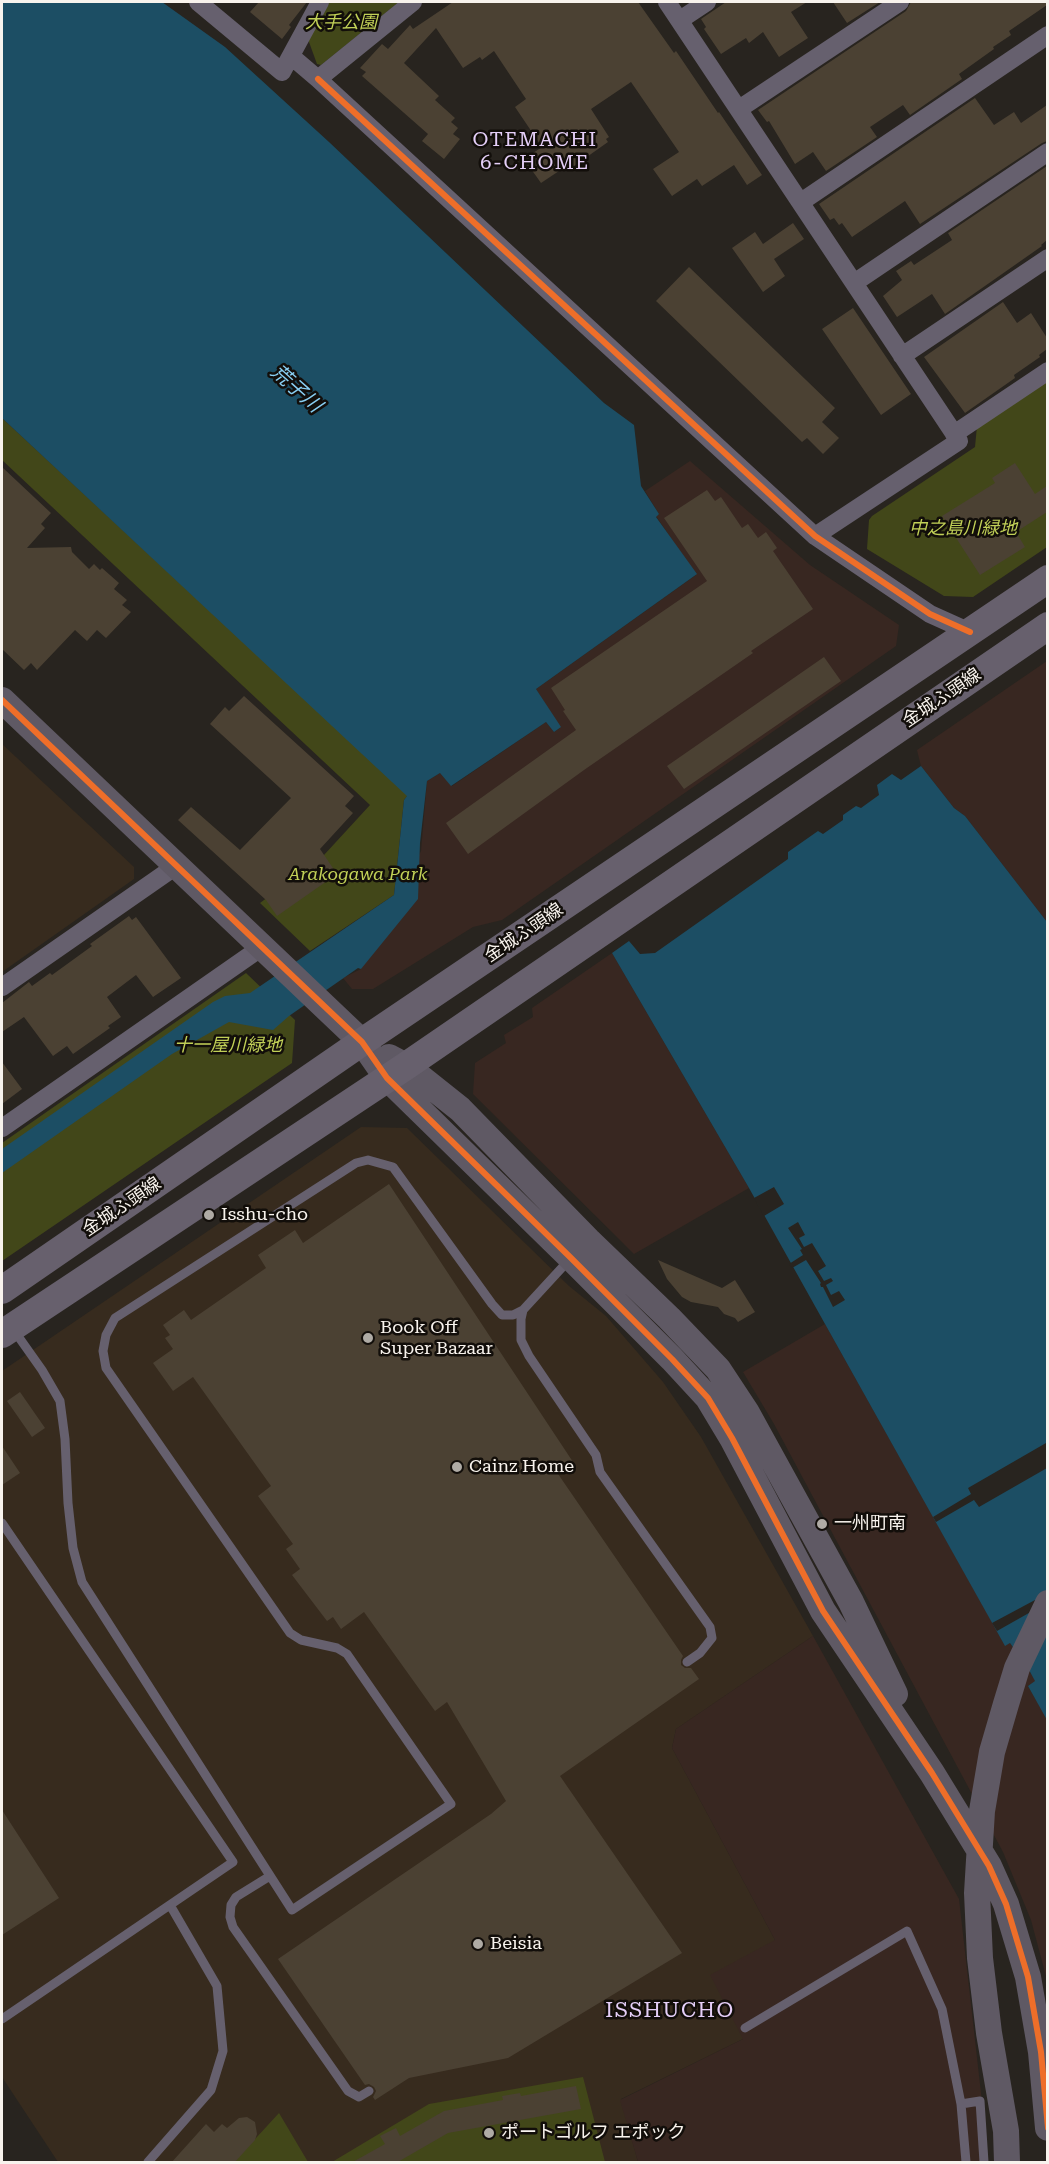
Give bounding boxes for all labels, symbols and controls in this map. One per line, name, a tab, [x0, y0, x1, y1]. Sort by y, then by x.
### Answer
park label: 大手公園	[305, 12, 377, 34]
district label: OTEMACHI 6-CHOME	[473, 128, 597, 175]
water label: 荒子川	[266, 360, 326, 418]
park label: 中之島川緑地	[909, 518, 1017, 540]
street label: 金城ふ頭線	[899, 664, 985, 732]
park label: Arakogawa Park	[288, 864, 428, 886]
street label: 金城ふ頭線	[481, 899, 567, 967]
park label: 十一屋川緑地	[174, 1035, 282, 1057]
street label: 金城ふ頭線	[79, 1173, 165, 1241]
place label: Isshu-cho	[221, 1204, 308, 1226]
marker: Isshu-cho	[202, 1208, 216, 1222]
place label: Book Off Super Bazaar	[380, 1317, 493, 1360]
marker: Book Off Super Bazaar	[361, 1331, 375, 1345]
place label: Cainz Home	[469, 1456, 574, 1478]
marker: Cainz Home	[450, 1460, 464, 1474]
place label: 一州町南	[834, 1513, 906, 1535]
marker: 一州町南	[815, 1517, 829, 1531]
place label: Beisia	[490, 1933, 542, 1955]
marker: Beisia	[471, 1937, 485, 1951]
district label: ISSHUCHO	[605, 1998, 735, 2024]
place label: ポートゴルフ エポック	[501, 2122, 686, 2144]
marker: ポートゴルフ エポック	[482, 2126, 496, 2140]

